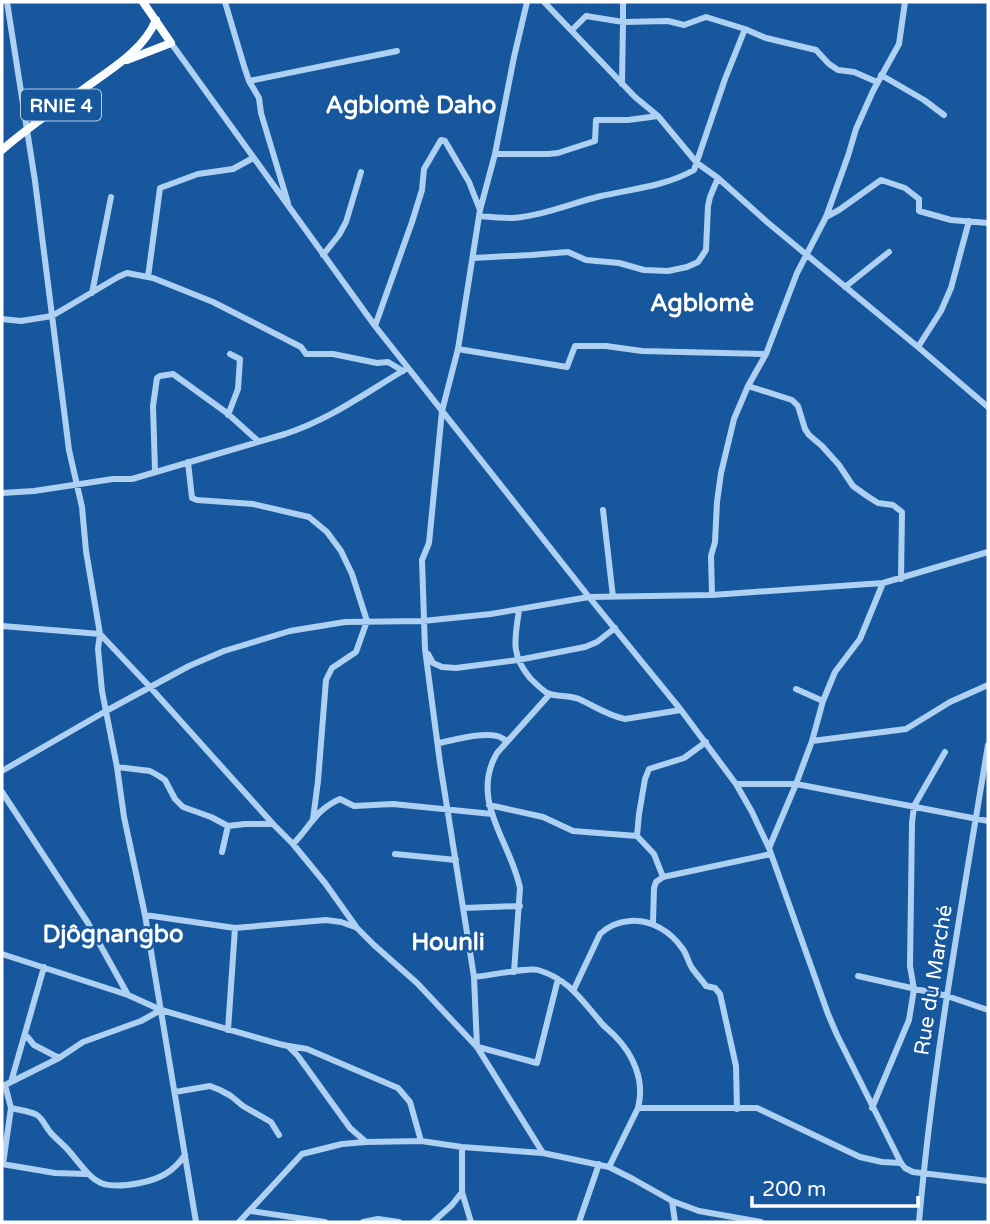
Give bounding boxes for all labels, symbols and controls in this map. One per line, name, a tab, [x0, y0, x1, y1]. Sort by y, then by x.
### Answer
road number: RNIE 4	[21, 90, 101, 120]
district label: Agblomè Daho	[326, 91, 496, 120]
district label: Agblomè	[650, 289, 754, 318]
street label: Rue du Marché	[909, 903, 958, 1057]
district label: Djôgnangbo	[42, 920, 184, 949]
district label: Hounli	[411, 928, 485, 957]
scale bar	[752, 1164, 918, 1208]
text: 200 m	[762, 1177, 826, 1202]

